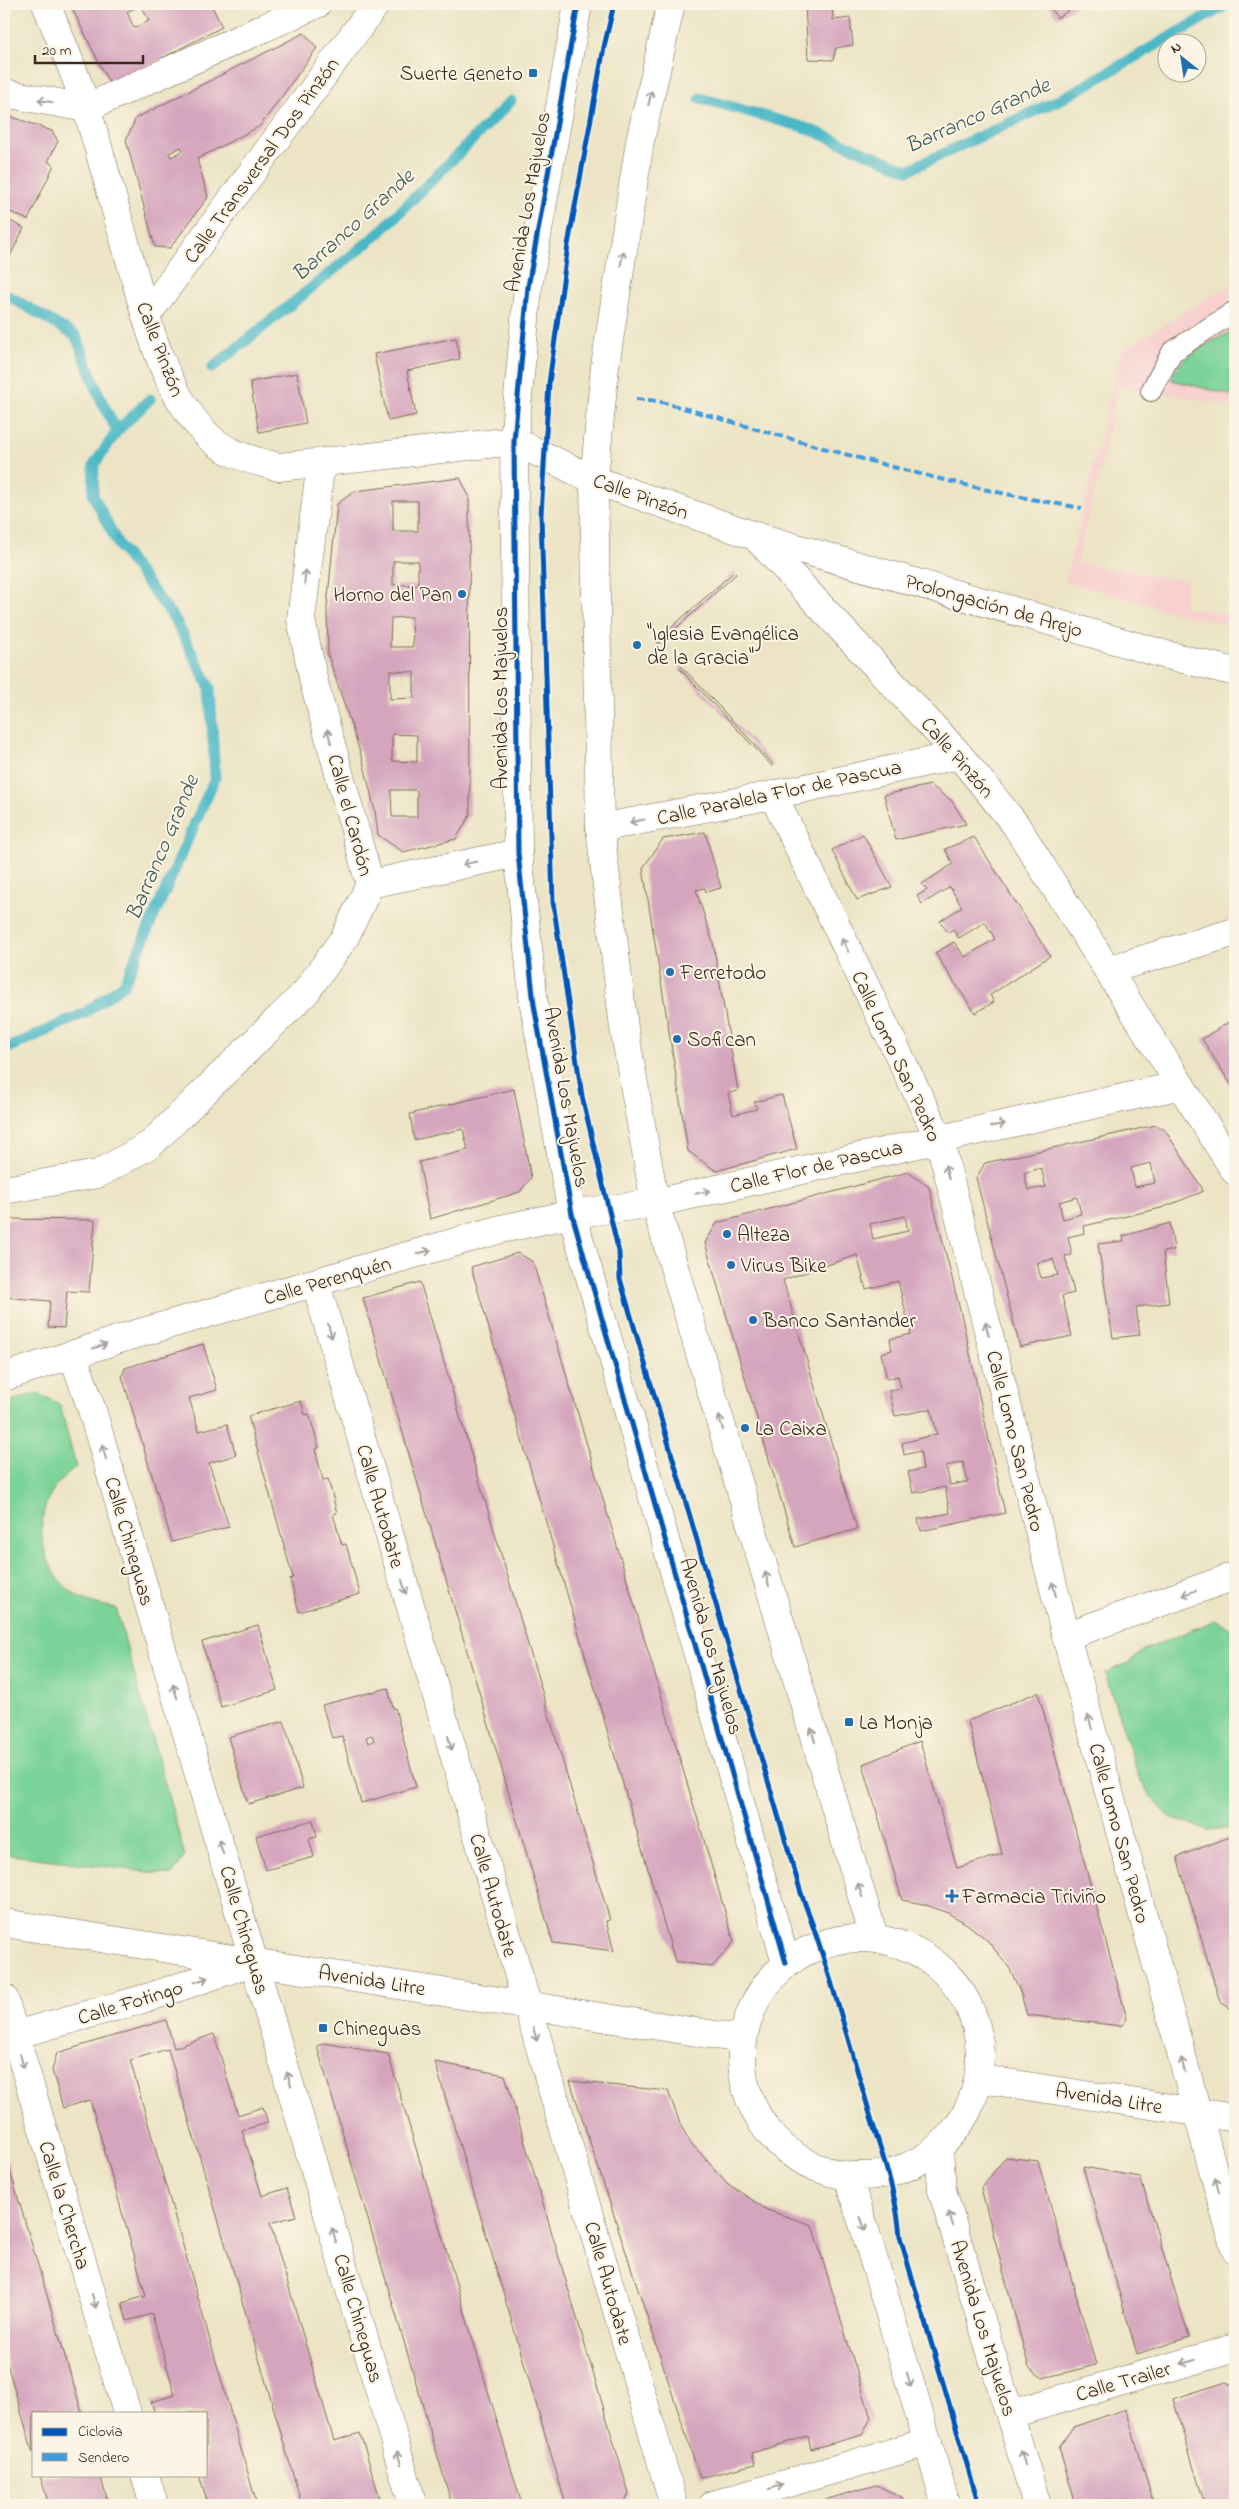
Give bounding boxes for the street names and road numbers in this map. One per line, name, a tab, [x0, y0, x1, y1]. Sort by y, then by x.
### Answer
street label: Calle Transversal Dos Pinzón	[177, 52, 348, 270]
street label: Avenida Los Majuelos	[498, 110, 560, 295]
street label: Calle Pinzón	[127, 298, 191, 402]
street label: Calle Pinzón	[588, 467, 692, 529]
street label: Prolongación de Arejo	[901, 567, 1086, 649]
street label: Avenida Los Majuelos	[487, 606, 517, 790]
street label: Calle Pinzón	[912, 711, 1001, 806]
street label: Calle el Cardón	[318, 751, 380, 880]
street label: Calle Paralela Flor de Pascua	[654, 753, 905, 835]
street label: Calle Lomo San Pedro	[842, 966, 948, 1147]
street label: Avenida Los Majuelos	[534, 1005, 596, 1190]
street label: Calle Flor de Pascua	[727, 1133, 906, 1202]
street label: Calle Perenquén	[260, 1249, 395, 1314]
street label: Calle Lomo San Pedro	[977, 1348, 1051, 1535]
street label: Calle Autodate	[347, 1441, 411, 1572]
street label: Calle Chineguas	[93, 1473, 161, 1610]
street label: Avenida Los Majuelos	[670, 1554, 750, 1739]
street label: Calle Lomo San Pedro	[1080, 1740, 1157, 1927]
street label: Calle Autodate	[460, 1830, 524, 1961]
street label: Calle Chineguas	[208, 1862, 276, 1999]
street label: Avenida Litre	[316, 1959, 428, 2005]
street label: Calle Fotingo	[74, 1974, 188, 2036]
street label: Avenida Litre	[1053, 2077, 1165, 2123]
street label: Calle la Chercha	[29, 2138, 97, 2273]
street label: Calle Autodate	[575, 2218, 639, 2349]
street label: Avenida Los Majuelos	[941, 2237, 1023, 2420]
street label: Calle Chineguas	[322, 2250, 390, 2387]
street label: Calle Trailer	[1072, 2355, 1175, 2411]

